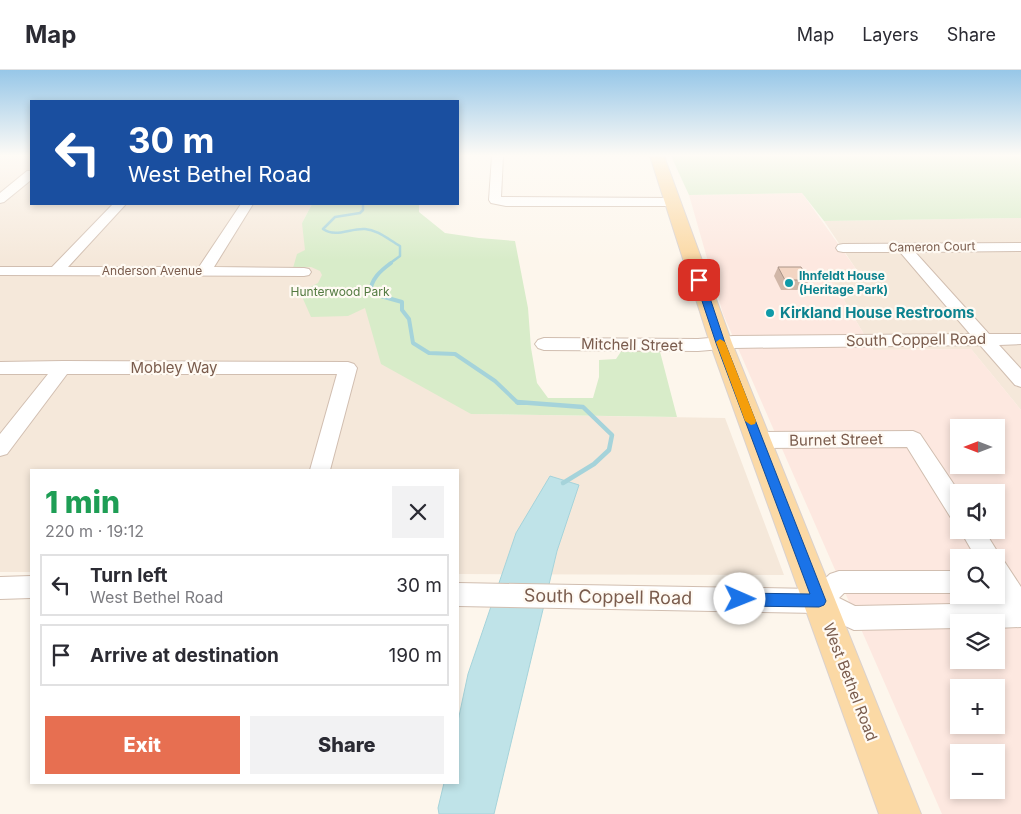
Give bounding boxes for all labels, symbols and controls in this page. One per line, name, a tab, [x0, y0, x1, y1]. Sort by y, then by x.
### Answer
text: Map	[25, 20, 76, 49]
text: Map	[797, 24, 834, 45]
text: Layers	[862, 24, 919, 45]
text: Share	[947, 24, 996, 45]
text: 30 m	[128, 119, 214, 161]
icon: left	[45, 120, 110, 185]
text: West Bethel Road	[128, 161, 311, 187]
street label: Cameron Court	[889, 238, 976, 255]
pin	[678, 259, 720, 301]
street label: Anderson Avenue	[102, 263, 202, 278]
icon: arrive	[685, 266, 713, 294]
place label: Ihnfeldt House (Heritage Park)	[799, 268, 888, 297]
marker: Ihnfeldt House (Heritage Park)	[783, 277, 795, 289]
park label: Hunterwood Park	[291, 284, 390, 299]
place label: Kirkland House Restrooms	[780, 303, 975, 322]
marker: Kirkland House Restrooms	[764, 307, 776, 319]
street label: South Coppell Road	[846, 329, 986, 350]
street label: Mitchell Street	[581, 334, 683, 355]
street label: Mobley Way	[130, 358, 218, 377]
north arrow	[950, 419, 1005, 474]
map controls	[950, 419, 1005, 799]
street label: Burnet Street	[789, 429, 883, 450]
text: 1 min	[45, 484, 120, 520]
button: sound	[950, 484, 1005, 539]
button: close	[392, 486, 444, 538]
text: 220 m · 19:12	[45, 521, 144, 541]
button: search	[950, 549, 1005, 604]
text: Turn left	[90, 564, 168, 587]
icon: left	[47, 571, 75, 599]
position arrow	[713, 572, 765, 624]
text: 30 m	[396, 574, 442, 597]
street label: South Coppell Road	[524, 585, 692, 608]
text: West Bethel Road	[90, 587, 223, 607]
button: layers	[950, 614, 1005, 669]
street label: West Bethel Road	[819, 620, 882, 744]
icon: arrive	[47, 641, 75, 669]
text: Arrive at destination	[90, 644, 279, 667]
text: 190 m	[389, 644, 442, 667]
button: +	[950, 679, 1005, 734]
button: Exit	[45, 716, 240, 774]
button: Share	[250, 716, 444, 774]
button: −	[950, 744, 1005, 799]

